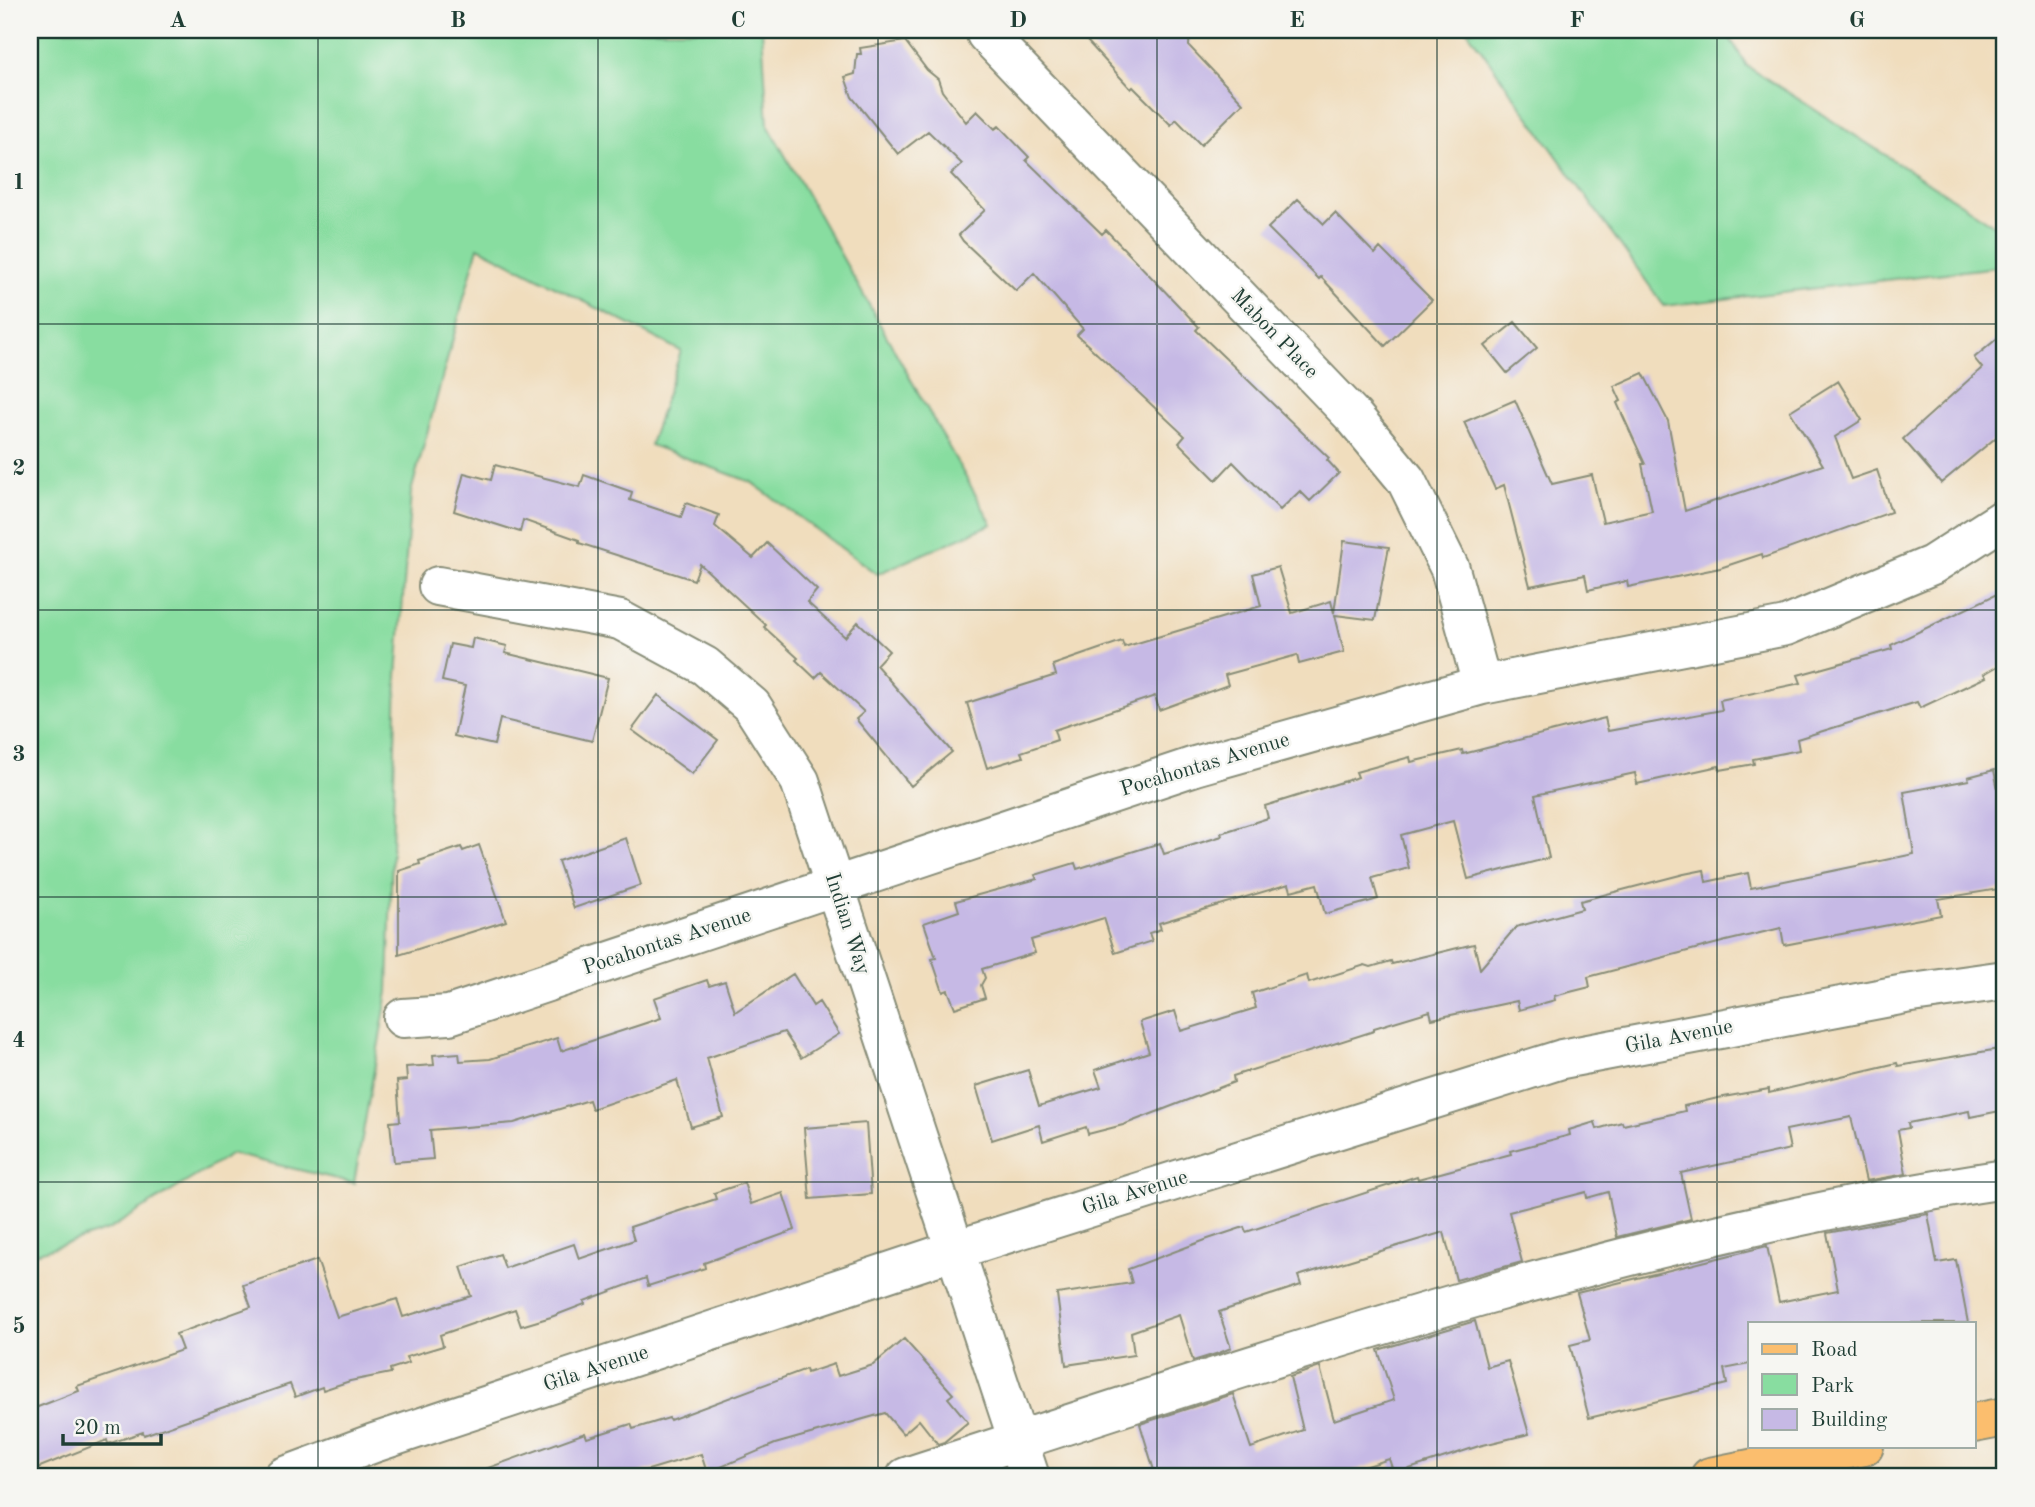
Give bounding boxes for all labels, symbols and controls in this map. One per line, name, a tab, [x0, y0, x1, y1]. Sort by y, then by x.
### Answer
text: A	[169, 9, 187, 32]
text: B	[450, 9, 466, 32]
text: C	[730, 9, 746, 32]
text: D	[1009, 9, 1027, 32]
text: E	[1289, 9, 1305, 32]
text: F	[1569, 9, 1585, 32]
text: G	[1849, 9, 1865, 32]
text: 1	[12, 171, 26, 194]
street label: Mabon Place	[1226, 285, 1322, 383]
text: 2	[12, 457, 26, 480]
street label: Pocahontas Avenue	[1118, 729, 1292, 801]
text: 3	[12, 743, 26, 766]
street label: Indian Way	[821, 870, 873, 978]
street label: Pocahontas Avenue	[580, 905, 754, 979]
street label: Gila Avenue	[1623, 1016, 1735, 1058]
text: 4	[12, 1029, 26, 1052]
street label: Gila Avenue	[1080, 1167, 1190, 1219]
text: 5	[12, 1315, 26, 1338]
legend	[1748, 1322, 1976, 1448]
text: Road	[1811, 1340, 1858, 1361]
street label: Gila Avenue	[541, 1342, 651, 1396]
text: Park	[1811, 1376, 1854, 1397]
scale bar	[63, 1402, 161, 1446]
text: Building	[1811, 1410, 1888, 1431]
text: 20 m	[74, 1418, 121, 1439]

